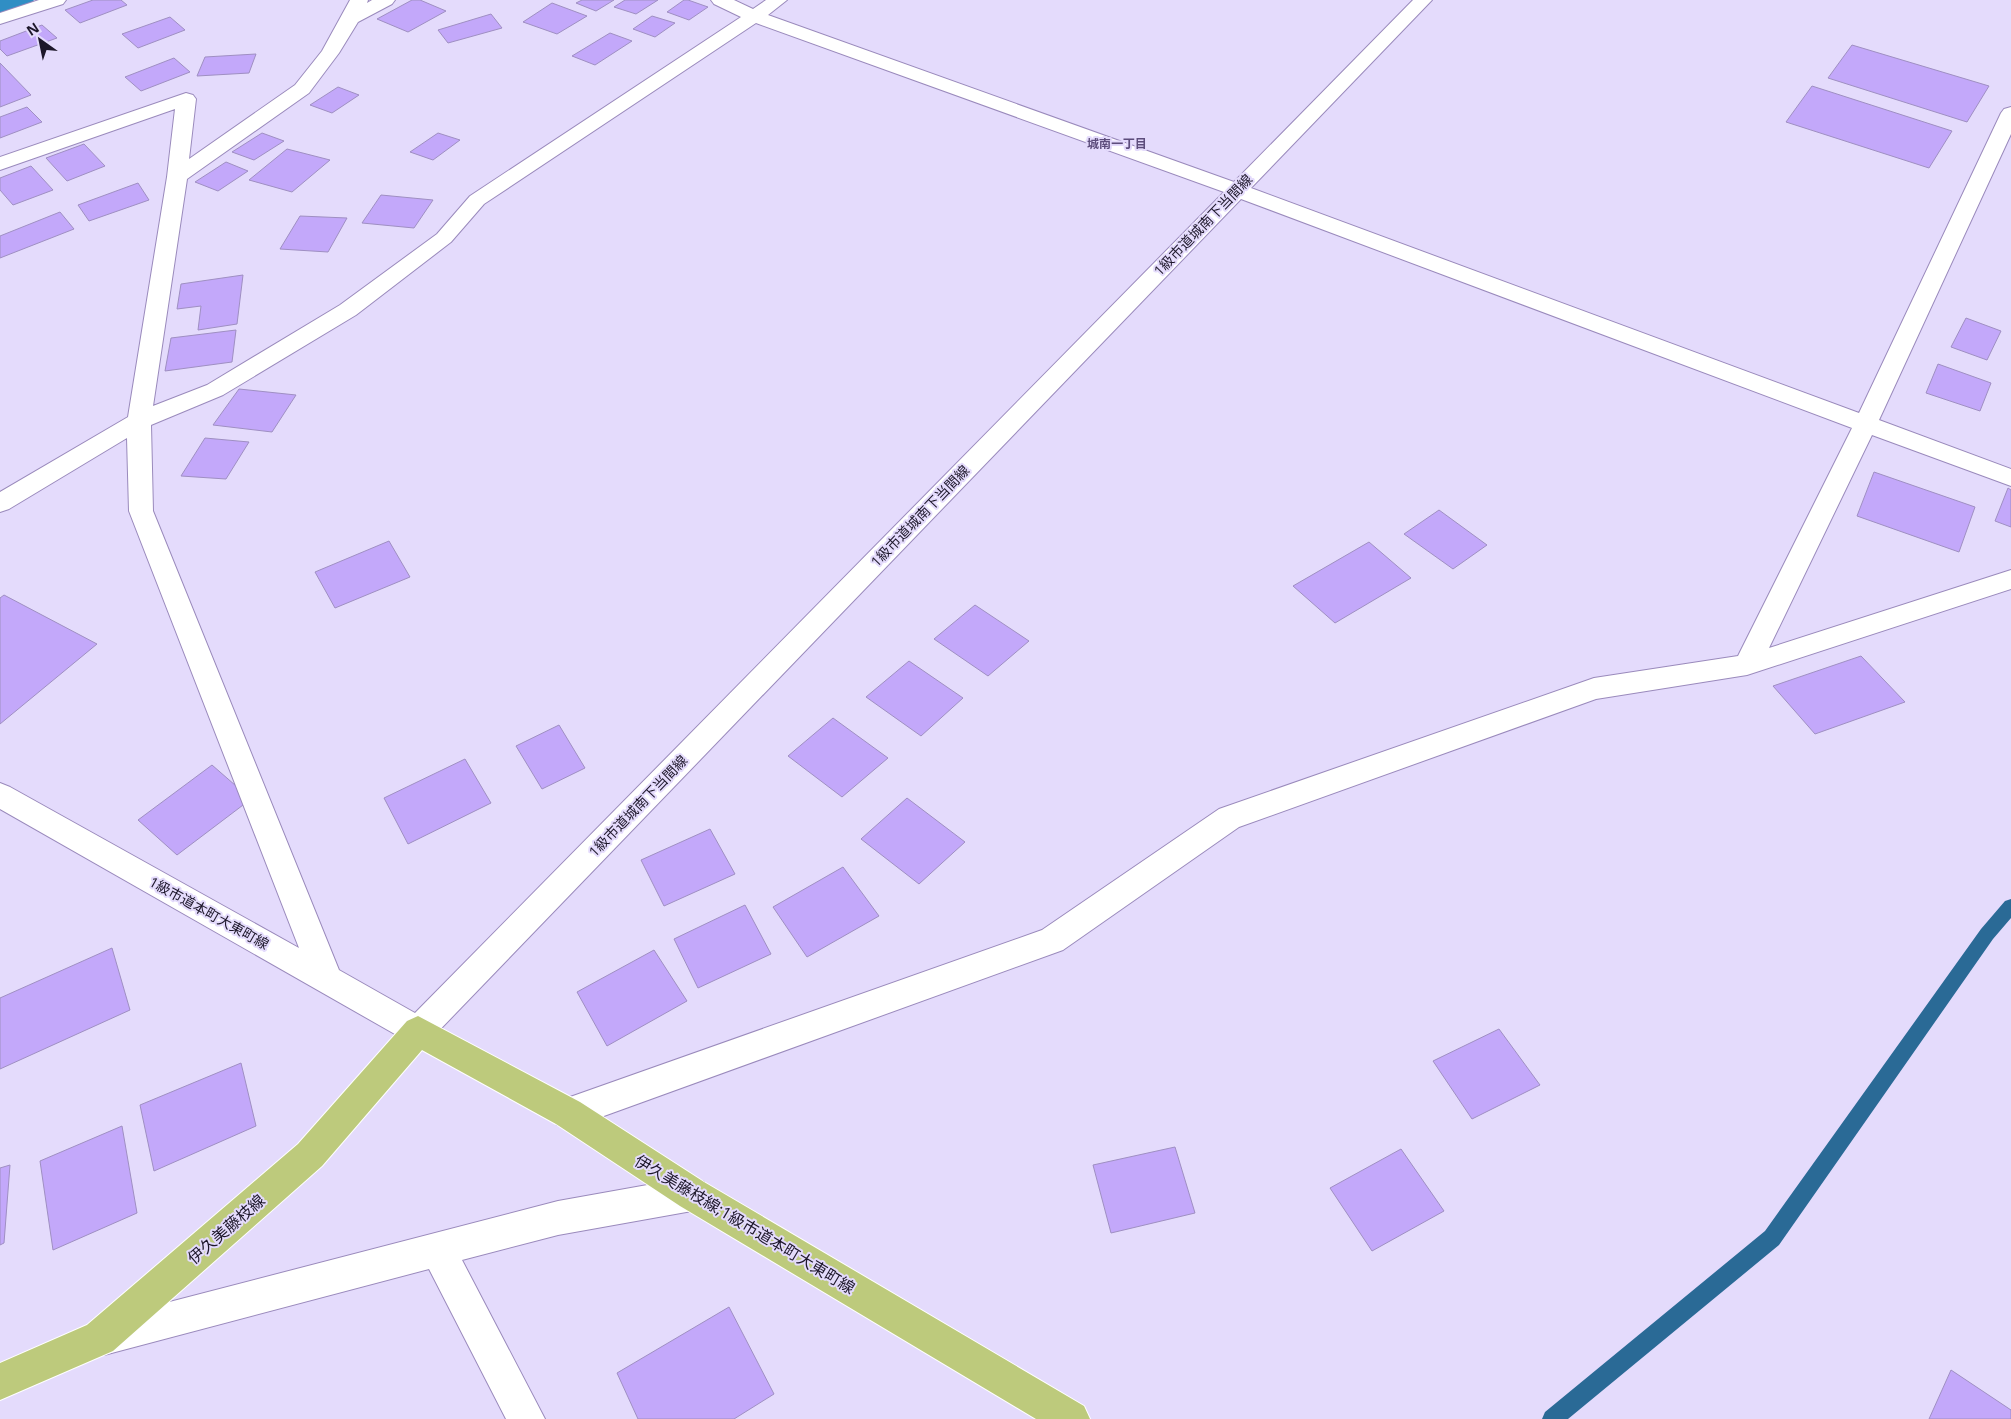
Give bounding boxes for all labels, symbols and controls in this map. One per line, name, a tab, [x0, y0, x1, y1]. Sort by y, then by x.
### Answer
north arrow	[15, 15, 65, 65]
text: N	[23, 18, 43, 40]
district label: 城南一丁目	[1087, 135, 1147, 152]
street label: 1級市道城南下当間線	[1149, 170, 1256, 279]
street label: 1級市道城南下当間線	[866, 461, 973, 570]
street label: 1級市道城南下当間線	[584, 751, 691, 860]
street label: 1級市道本町大東町線	[146, 872, 272, 953]
street label: 伊久美藤枝線;1級市道本町大東町線	[631, 1149, 859, 1299]
street label: 伊久美藤枝線	[183, 1189, 269, 1269]

